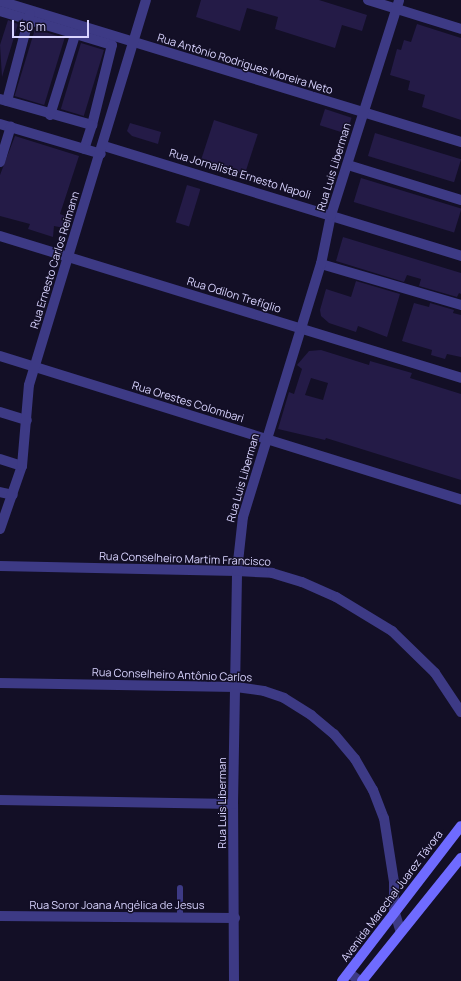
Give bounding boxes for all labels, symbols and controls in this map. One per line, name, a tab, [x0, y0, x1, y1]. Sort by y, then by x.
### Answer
scale bar	[14, 12, 91, 38]
text: 50 m	[19, 18, 46, 35]
street label: Rua Antônio Rodrigues Moreira Neto	[156, 31, 334, 97]
street label: Rua Luis Liberman	[314, 121, 354, 213]
street label: Rua Jornalista Ernesto Napoli	[168, 146, 312, 202]
street label: Rua Ernesto Carlos Reimann	[28, 190, 82, 330]
street label: Rua Odilon Trefíglio	[185, 274, 283, 316]
street label: Rua Orestes Colombari	[130, 379, 246, 425]
street label: Rua Luis Liberman	[224, 432, 262, 524]
street label: Rua Conselheiro Martim Francisco	[99, 549, 271, 569]
street label: Rua Conselheiro Antônio Carlos	[92, 666, 252, 684]
street label: Rua Luis Liberman	[215, 757, 229, 849]
street label: Avenida Marechal Juarez Távora	[338, 828, 446, 964]
street label: Rua Soror Joana Angélica de Jesus	[30, 898, 204, 912]

